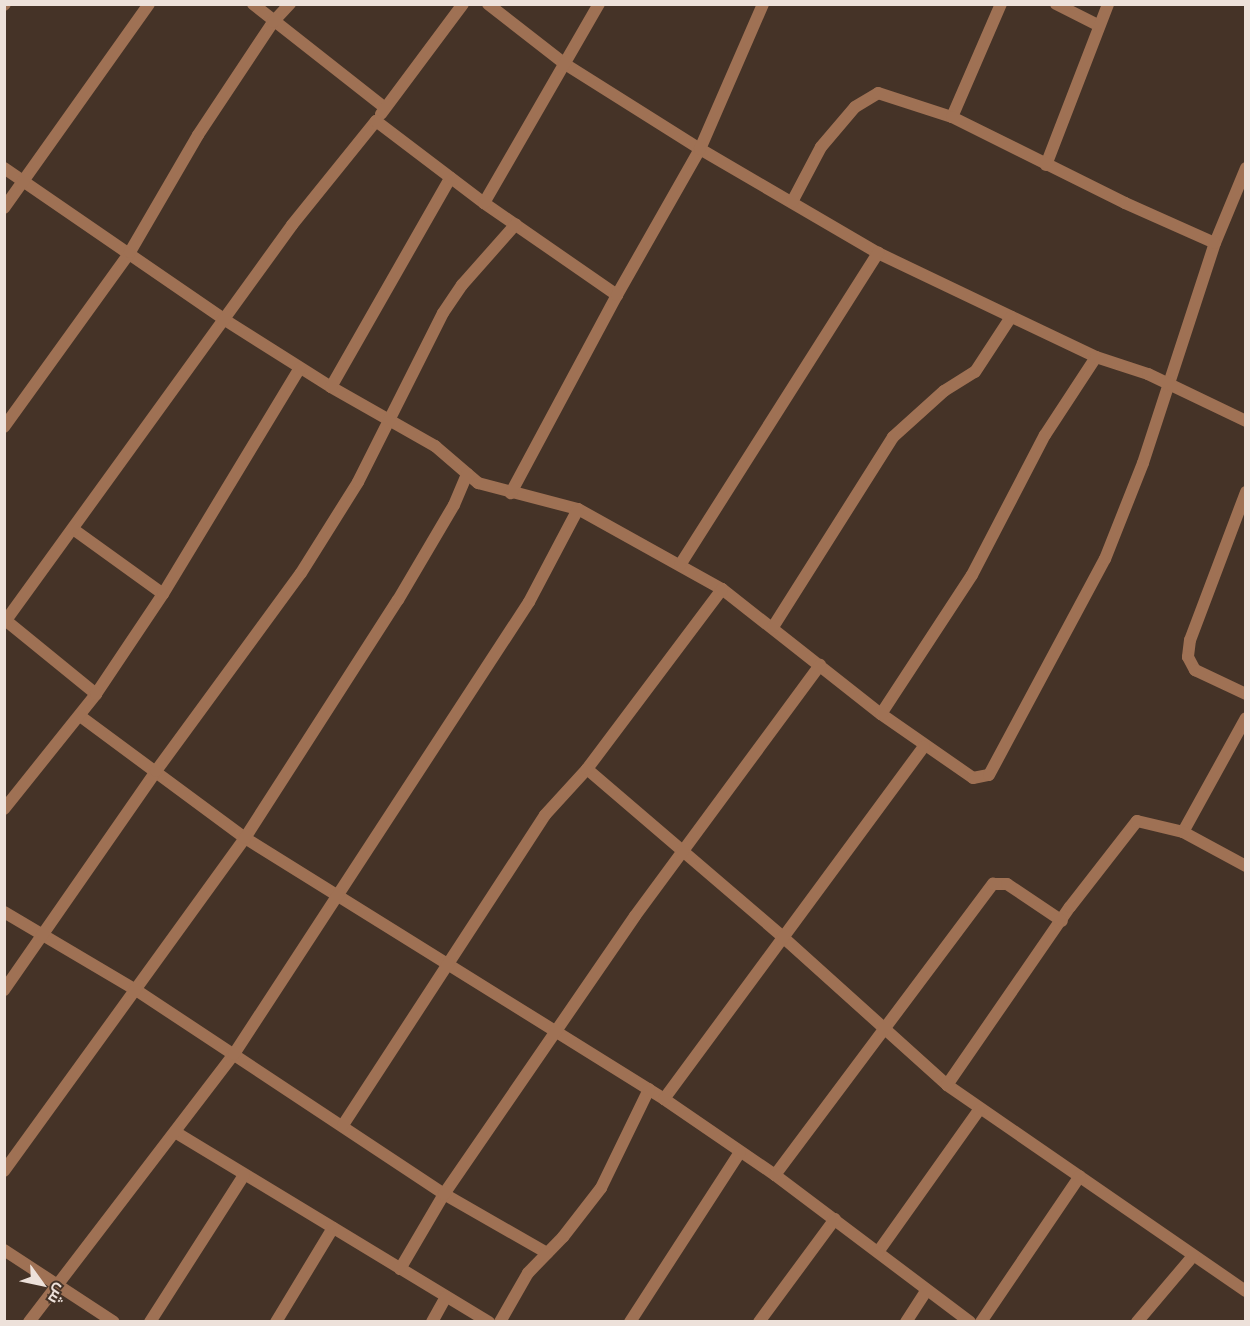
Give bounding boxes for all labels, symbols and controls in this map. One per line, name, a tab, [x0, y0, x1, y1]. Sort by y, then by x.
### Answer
north arrow	[12, 1254, 72, 1314]
text: ش	[44, 1280, 71, 1308]

